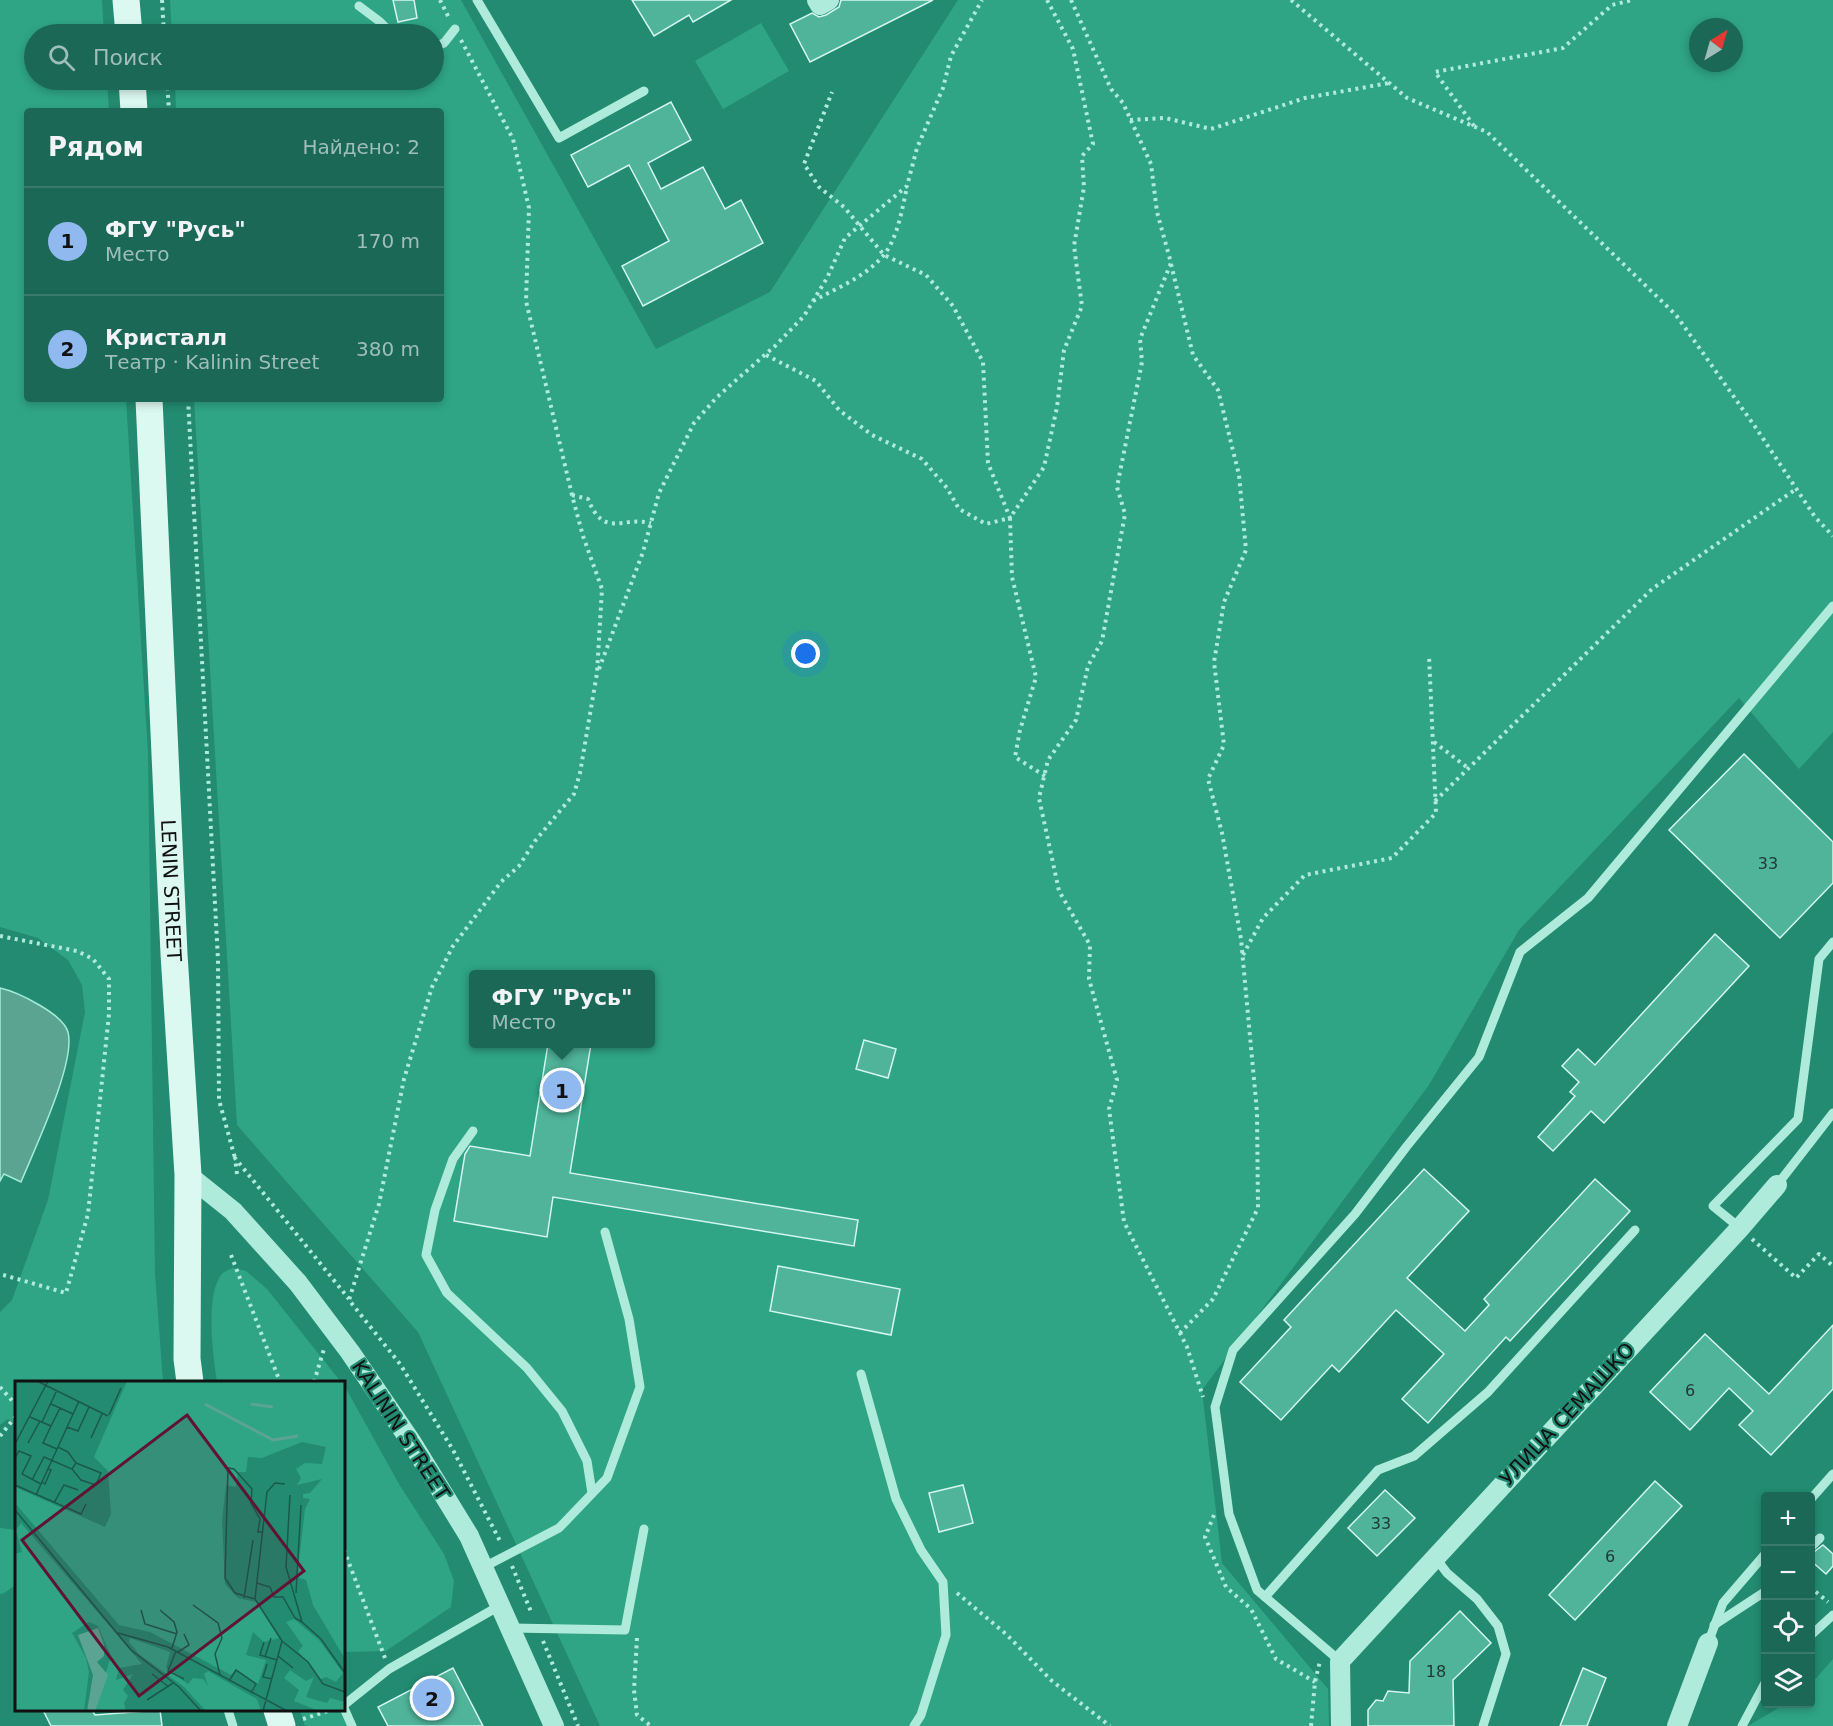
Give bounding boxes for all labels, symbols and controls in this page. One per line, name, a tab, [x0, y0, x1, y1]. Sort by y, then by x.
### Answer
north arrow	[1689, 18, 1743, 72]
search box	[24, 24, 444, 90]
icon: search	[45, 41, 78, 74]
text: Поиск	[93, 45, 163, 70]
text: Рядом	[48, 132, 144, 162]
text: Найдено: 2	[302, 135, 420, 159]
text: ФГУ "Русь"	[105, 217, 246, 242]
text: 1	[61, 229, 74, 253]
text: 170 m	[356, 229, 420, 253]
text: Место	[105, 242, 169, 266]
text: Кристалл	[105, 325, 227, 350]
text: 2	[61, 337, 74, 361]
text: 380 m	[356, 337, 420, 361]
text: Театр · Kalinin Street	[105, 350, 319, 374]
your location	[791, 639, 820, 668]
street label: LENIN STREET	[156, 819, 187, 963]
house number: 33	[1758, 854, 1778, 873]
popup	[469, 970, 655, 1048]
text: ФГУ "Русь"	[492, 985, 632, 1010]
text: Место	[492, 1010, 556, 1034]
pin: 1	[542, 1068, 582, 1112]
street label: УЛИЦА СЕМАШКО	[1495, 1338, 1639, 1490]
street label: KALININ STREET	[347, 1356, 456, 1505]
inset map	[15, 1381, 345, 1711]
house number: 6	[1685, 1381, 1695, 1400]
map controls	[1761, 1492, 1815, 1708]
button: +	[1761, 1492, 1815, 1546]
house number: 33	[1371, 1514, 1391, 1533]
button: −	[1761, 1546, 1815, 1600]
house number: 6	[1605, 1547, 1615, 1566]
button: locate	[1761, 1600, 1815, 1654]
button: layers	[1761, 1654, 1815, 1708]
house number: 18	[1426, 1662, 1446, 1681]
pin: 2	[412, 1676, 452, 1720]

